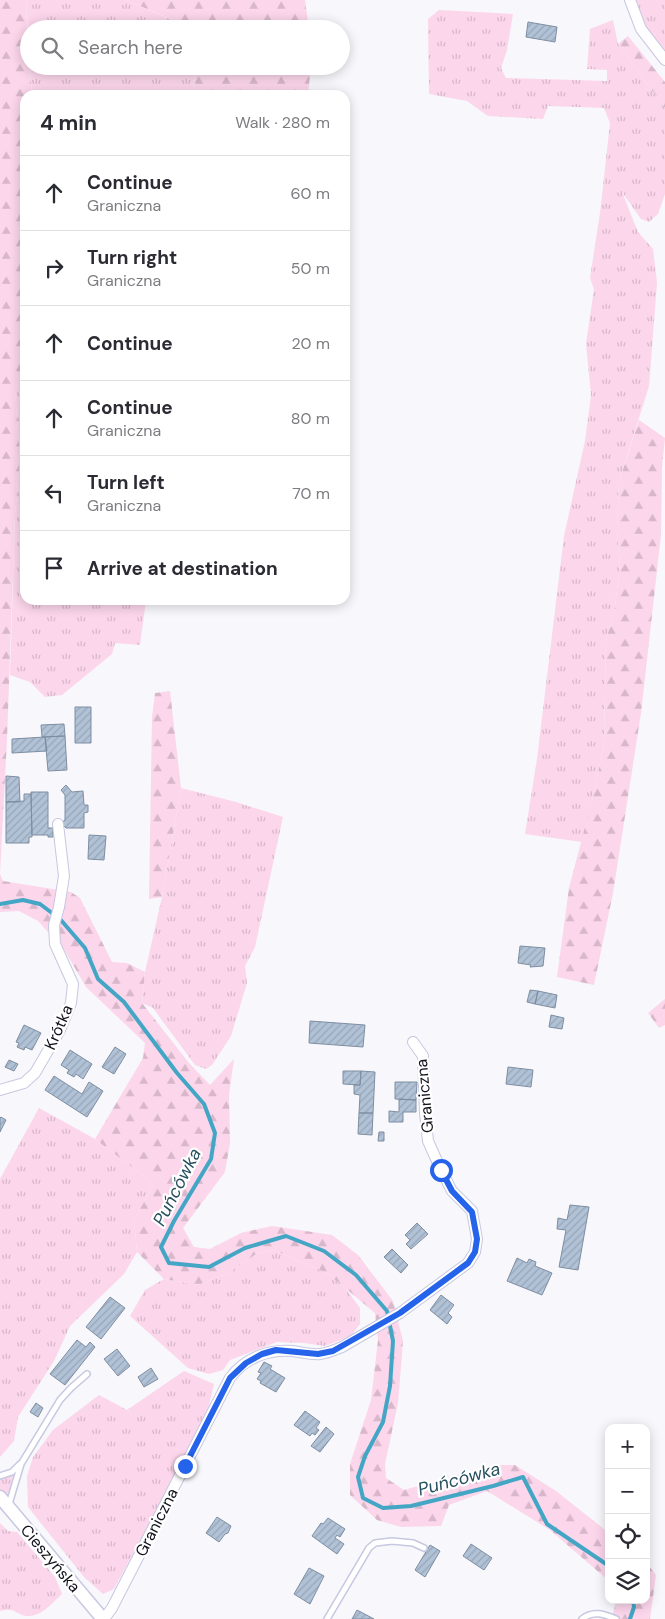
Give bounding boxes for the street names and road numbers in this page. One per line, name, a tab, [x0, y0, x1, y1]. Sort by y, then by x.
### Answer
street label: Krótka	[39, 1001, 78, 1053]
street label: Graniczna	[411, 1058, 438, 1134]
street label: Graniczna	[130, 1484, 183, 1560]
street label: Cieszyńska	[16, 1520, 85, 1597]

